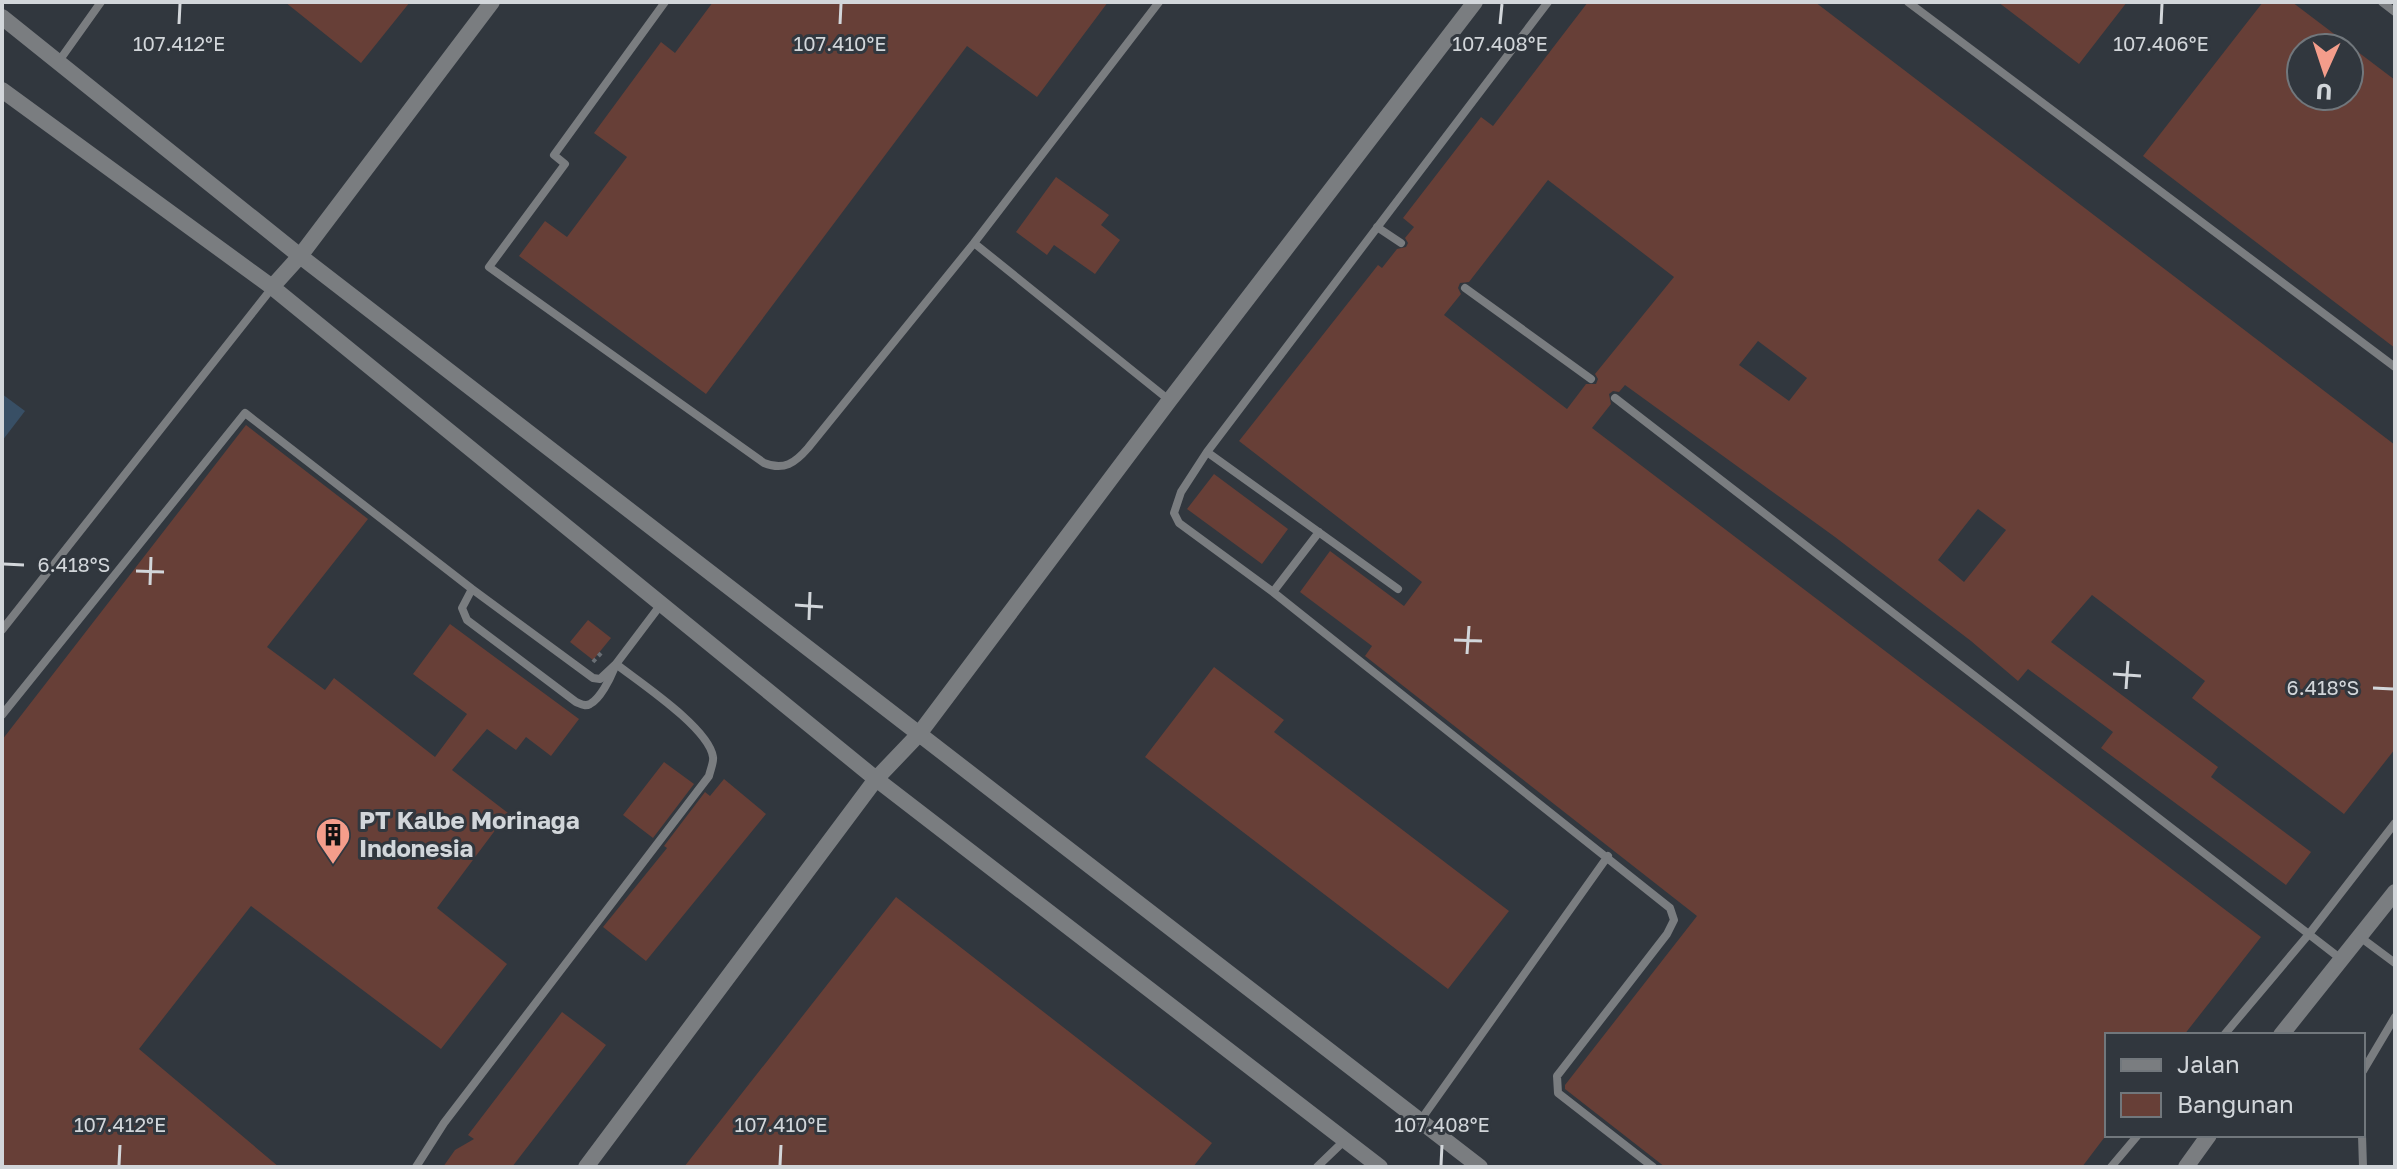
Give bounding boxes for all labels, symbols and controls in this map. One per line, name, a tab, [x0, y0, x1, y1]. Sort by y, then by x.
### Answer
text: 107.412°E	[133, 31, 225, 55]
text: 107.410°E	[794, 31, 887, 55]
text: 107.408°E	[1452, 31, 1548, 55]
text: 107.406°E	[2113, 31, 2209, 55]
north arrow	[2285, 32, 2365, 112]
text: U	[2315, 79, 2333, 106]
text: 6.418°S	[38, 552, 110, 576]
text: 6.418°S	[2287, 675, 2359, 699]
place label: PT Kalbe Morinaga Indonesia	[359, 805, 580, 862]
building icon: PT Kalbe Morinaga Indonesia	[314, 816, 352, 866]
legend	[2105, 1033, 2365, 1137]
text: Jalan	[2177, 1049, 2240, 1078]
text: Bangunan	[2177, 1089, 2294, 1118]
text: 107.412°E	[74, 1112, 166, 1136]
text: 107.410°E	[735, 1112, 828, 1136]
text: 107.408°E	[1394, 1112, 1490, 1136]

